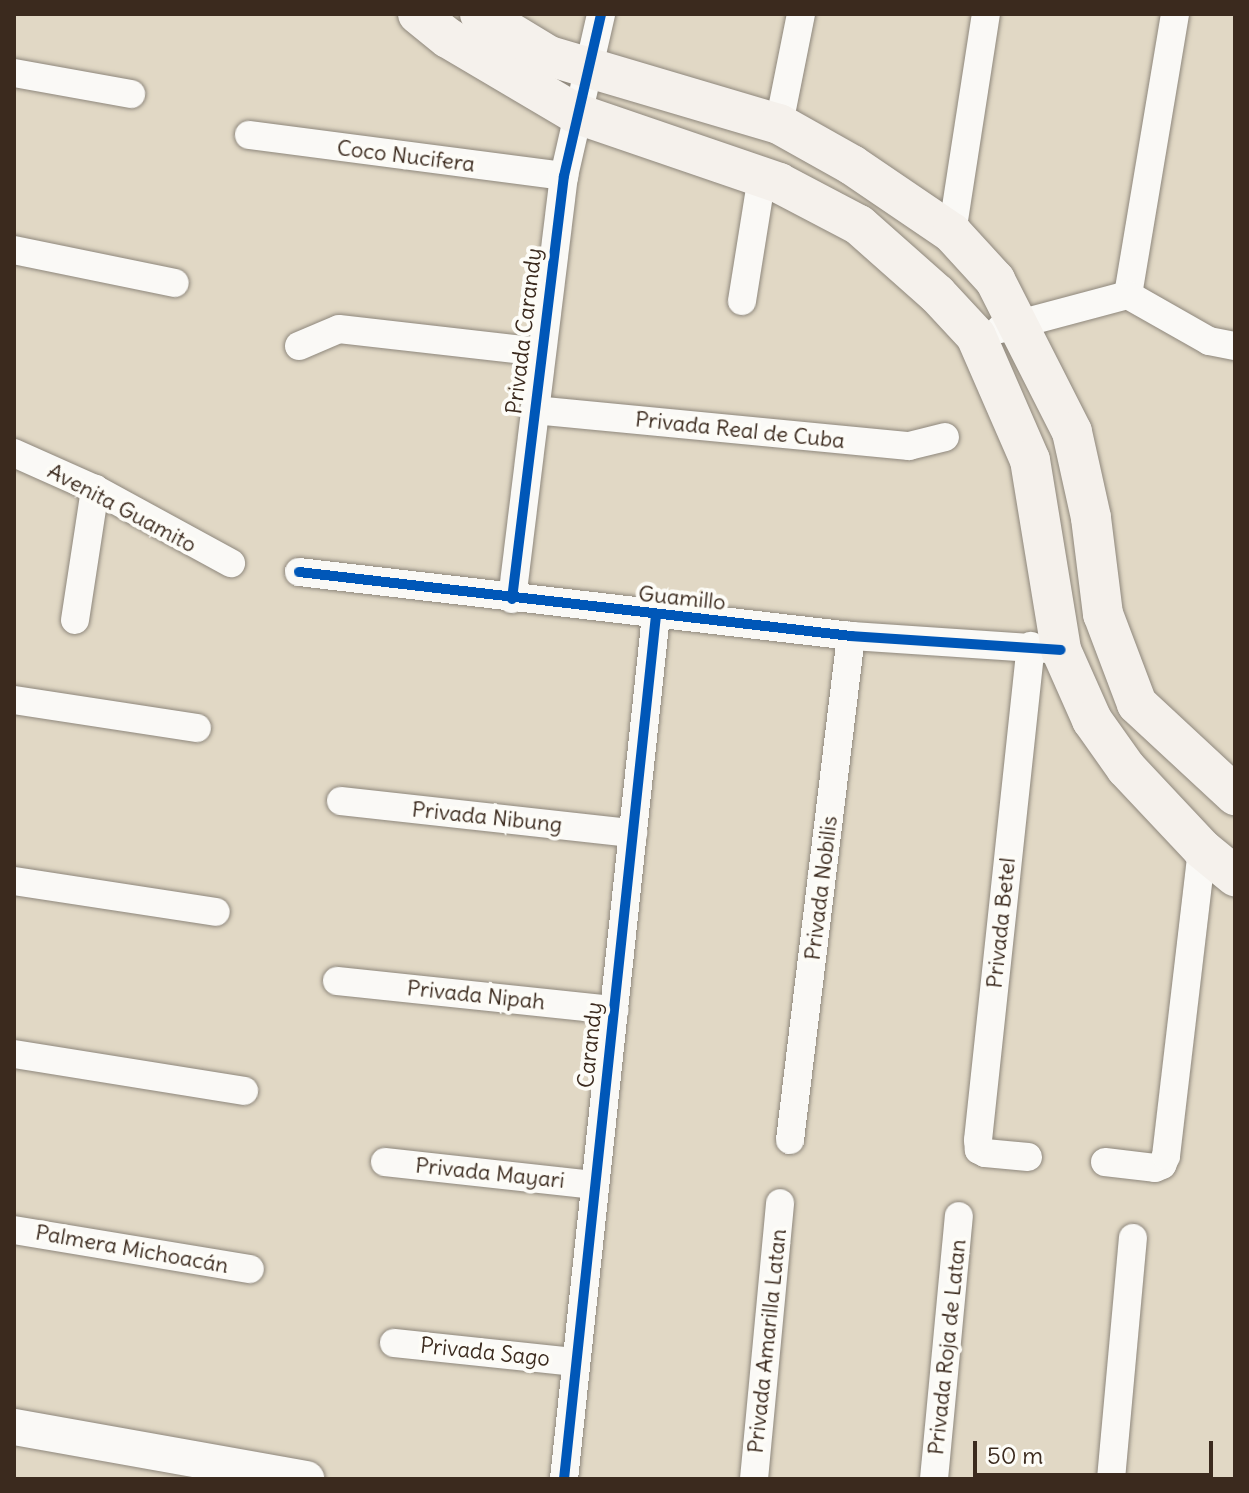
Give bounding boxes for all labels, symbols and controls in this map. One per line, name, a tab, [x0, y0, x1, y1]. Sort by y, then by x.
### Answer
street label: Coco Nucifera	[335, 134, 477, 178]
street label: Privada Carandy	[501, 246, 547, 416]
street label: Privada Real de Cuba	[634, 406, 846, 454]
street label: Avenita Guamito	[43, 458, 201, 558]
street label: Guamillo	[637, 580, 727, 616]
street label: Privada Nibung	[411, 796, 563, 838]
street label: Privada Nobilis	[799, 814, 843, 962]
street label: Privada Betel	[981, 856, 1021, 990]
street label: Privada Nipah	[406, 975, 546, 1015]
street label: Carandy	[572, 1001, 608, 1089]
street label: Privada Mayari	[414, 1152, 566, 1194]
street label: Palmera Michoacán	[33, 1219, 231, 1279]
street label: Privada Amarilla Latan	[742, 1227, 792, 1455]
street label: Privada Roja de Latan	[923, 1238, 971, 1456]
street label: Privada Sago	[419, 1332, 551, 1372]
scale bar	[977, 1425, 1217, 1475]
text: 50 m	[987, 1440, 1043, 1470]

